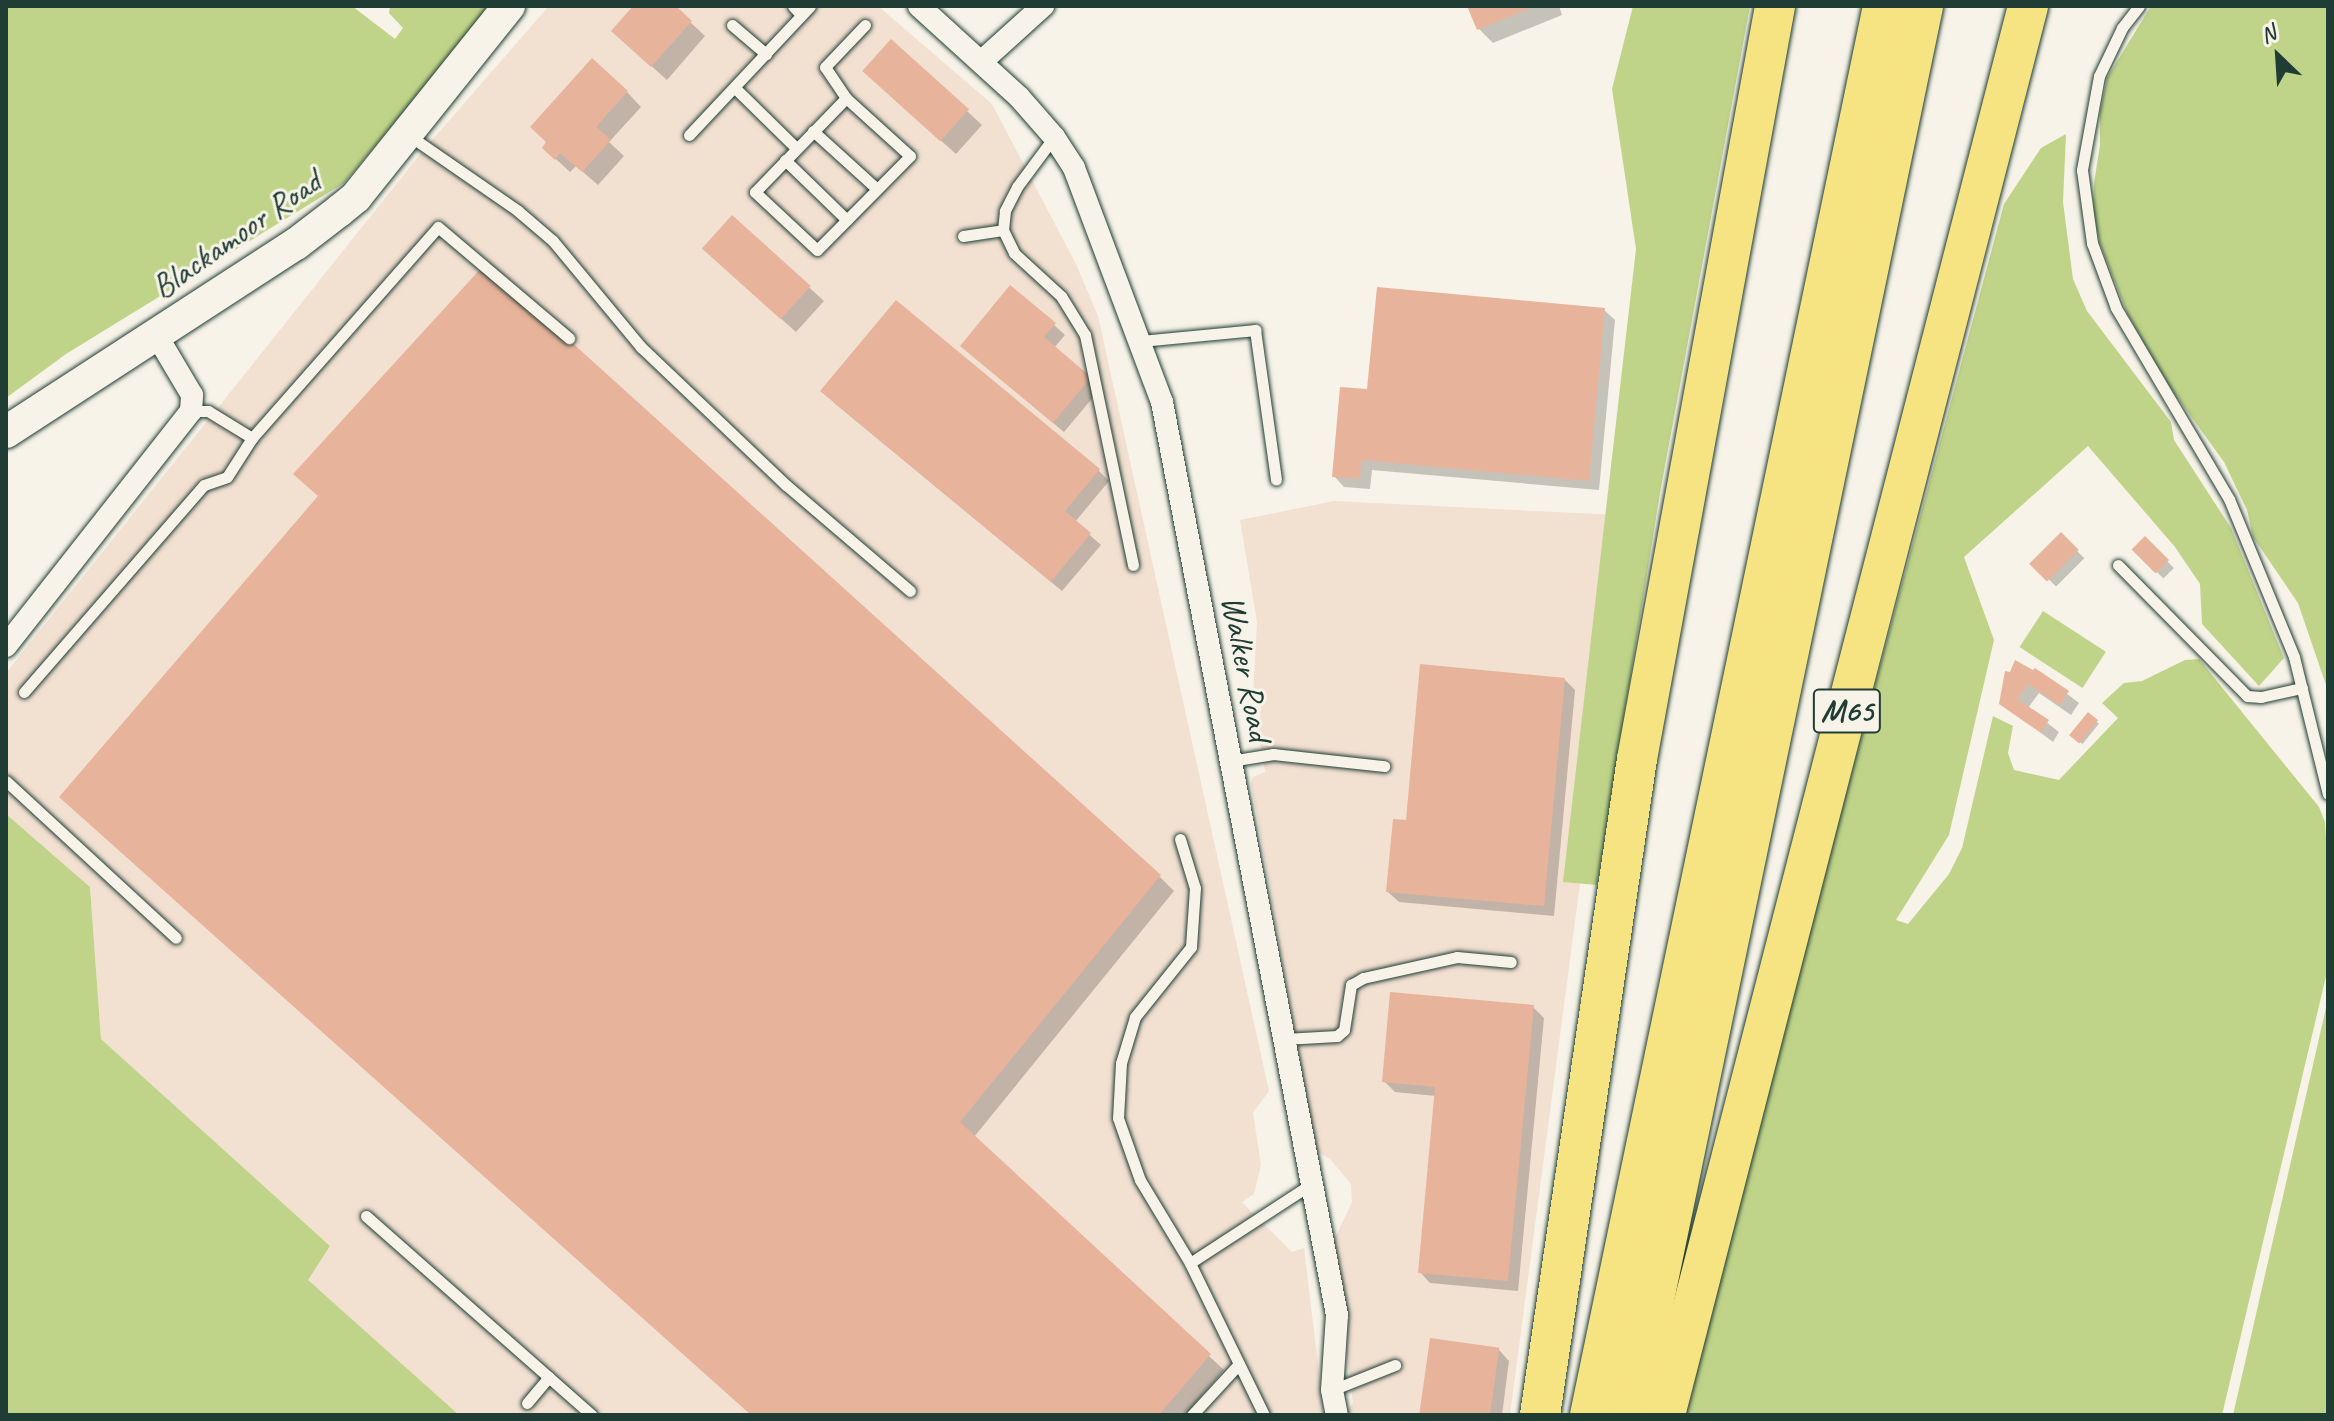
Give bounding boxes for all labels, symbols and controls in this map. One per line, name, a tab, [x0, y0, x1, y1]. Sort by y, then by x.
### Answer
north arrow	[2238, 16, 2318, 96]
text: N	[2256, 19, 2280, 50]
street label: Blackamoor Road	[144, 161, 328, 307]
street label: Walker Road	[1213, 592, 1281, 744]
road number: M65	[1811, 683, 1883, 739]

